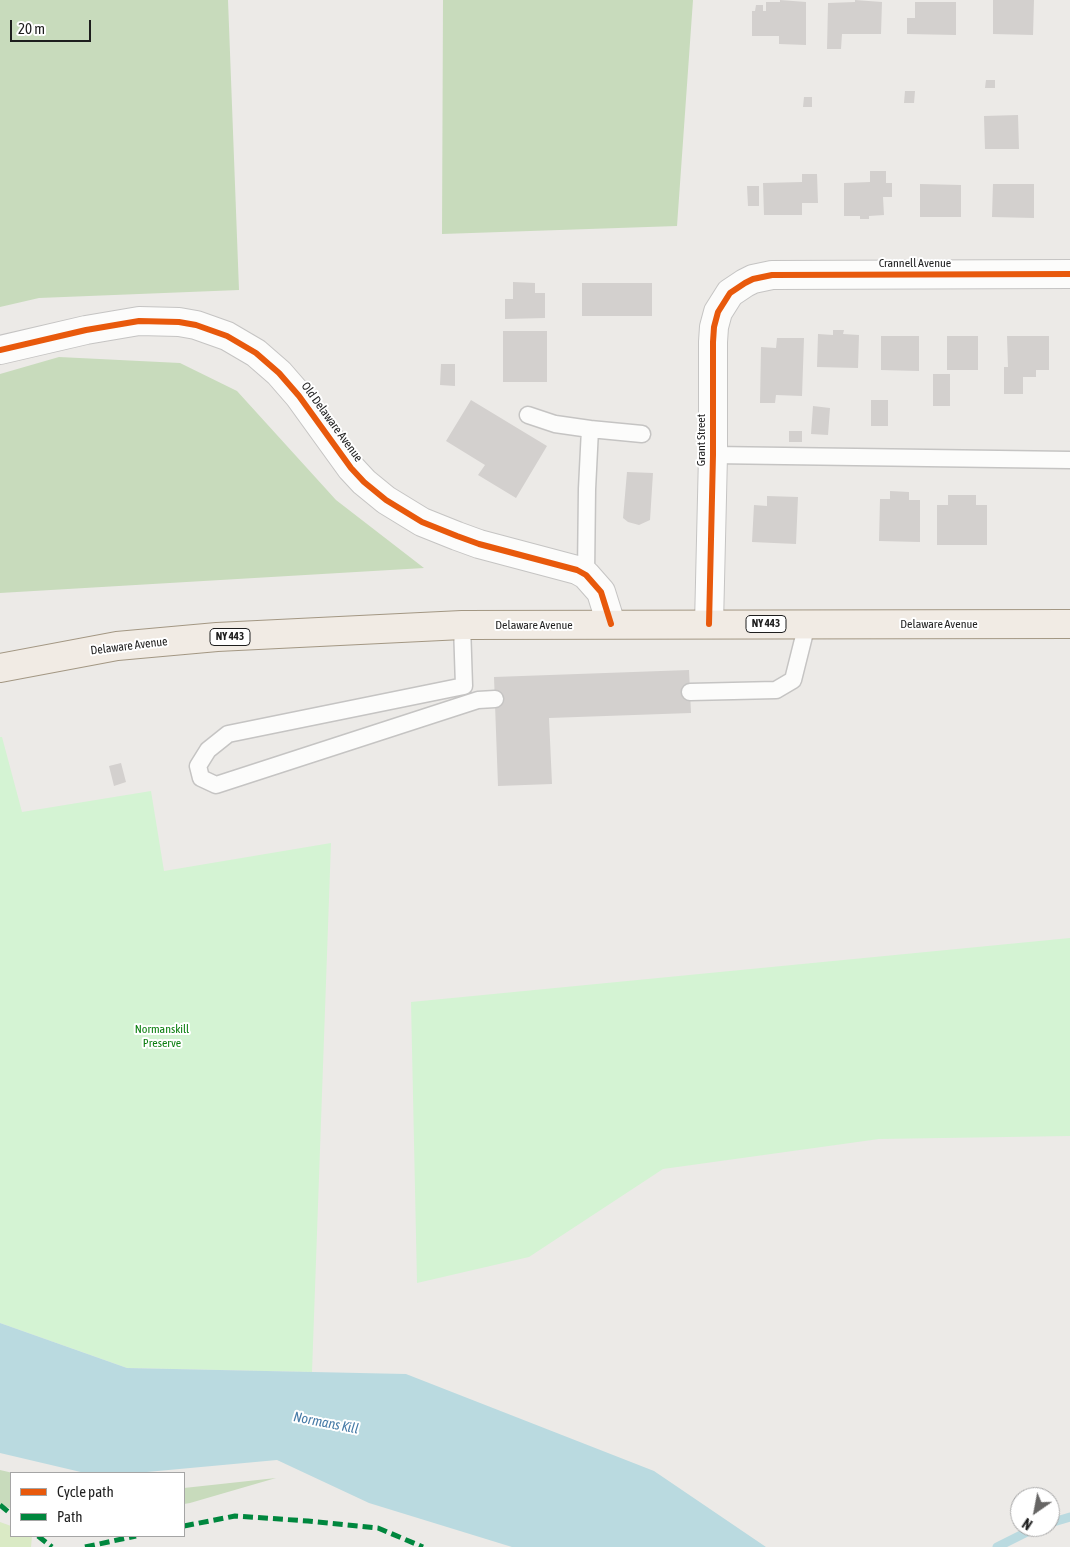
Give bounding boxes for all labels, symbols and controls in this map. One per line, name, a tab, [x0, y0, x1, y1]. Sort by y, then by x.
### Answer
scale bar	[12, 10, 94, 42]
text: 20 m	[18, 20, 45, 37]
street label: Crannell Avenue	[879, 256, 951, 270]
street label: Old Delaware Avenue	[298, 379, 366, 465]
street label: Grant Street	[694, 414, 708, 466]
road number: NY 443	[746, 616, 786, 632]
street label: Delaware Avenue	[900, 617, 978, 631]
street label: Delaware Avenue	[495, 618, 573, 632]
road number: NY 443	[210, 628, 250, 646]
street label: Delaware Avenue	[90, 634, 168, 658]
park label: Normanskill Preserve	[135, 1022, 189, 1050]
water label: Normans Kill	[292, 1408, 360, 1438]
legend	[10, 1472, 185, 1537]
text: Cycle path	[57, 1483, 114, 1500]
north arrow	[1010, 1487, 1060, 1537]
text: Path	[57, 1508, 83, 1525]
text: N	[1020, 1515, 1035, 1533]

